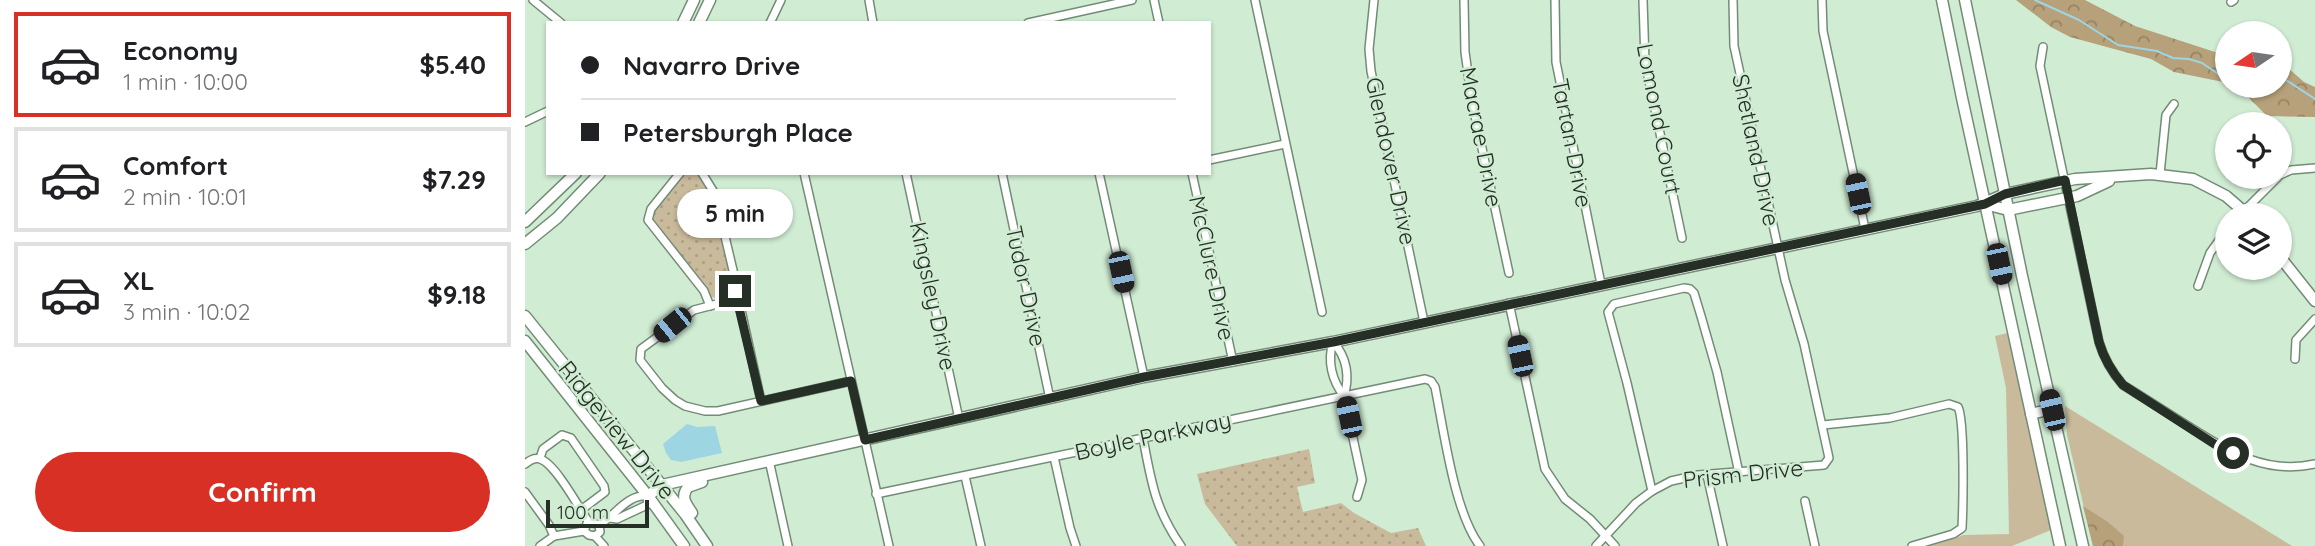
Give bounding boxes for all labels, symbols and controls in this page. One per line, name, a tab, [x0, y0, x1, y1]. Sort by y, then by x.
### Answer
north arrow	[2215, 21, 2293, 98]
map controls	[2215, 21, 2292, 280]
icon: car	[39, 33, 102, 96]
text: Economy	[123, 34, 238, 67]
street label: Lomond Court	[1631, 41, 1688, 197]
text: $5.40	[420, 48, 486, 81]
text: Navarro Drive	[623, 49, 800, 82]
street label: Macrae Drive	[1454, 64, 1509, 209]
text: 1 min · 10:00	[123, 67, 248, 96]
street label: Shetland Drive	[1726, 71, 1787, 229]
street label: Glendover Drive	[1360, 74, 1423, 247]
street label: Tartan Drive	[1546, 76, 1599, 210]
button: locate	[2215, 112, 2292, 189]
text: Petersburgh Place	[623, 116, 853, 149]
icon: car	[39, 148, 102, 211]
text: Comfort	[123, 149, 228, 182]
text: $7.29	[422, 163, 486, 196]
car	[1844, 171, 1873, 217]
text: 2 min · 10:01	[123, 182, 247, 211]
callout: 5 min	[677, 190, 793, 238]
street label: McClure Drive	[1183, 193, 1242, 343]
text: 5 min	[705, 199, 765, 228]
button: layers	[2215, 203, 2292, 280]
street label: Kingsley Drive	[904, 219, 963, 373]
street label: Tudor Drive	[1000, 223, 1053, 349]
car	[1985, 241, 2014, 287]
car	[1107, 249, 1136, 295]
icon: car	[39, 263, 102, 326]
text: XL	[123, 264, 155, 297]
route end	[719, 275, 751, 307]
text: $9.18	[427, 278, 486, 311]
text: 3 min · 10:02	[123, 297, 251, 326]
car	[650, 304, 695, 346]
car	[1506, 333, 1535, 379]
street label: Ridgeview Drive	[553, 354, 682, 505]
car	[2038, 387, 2067, 433]
car	[1335, 394, 1364, 440]
street label: Boyle Parkway	[1072, 405, 1234, 466]
route start	[2217, 437, 2249, 469]
button: Confirm	[35, 452, 490, 532]
street label: Prism Drive	[1681, 453, 1805, 494]
scale bar	[546, 497, 649, 529]
text: 100 m	[557, 500, 609, 524]

